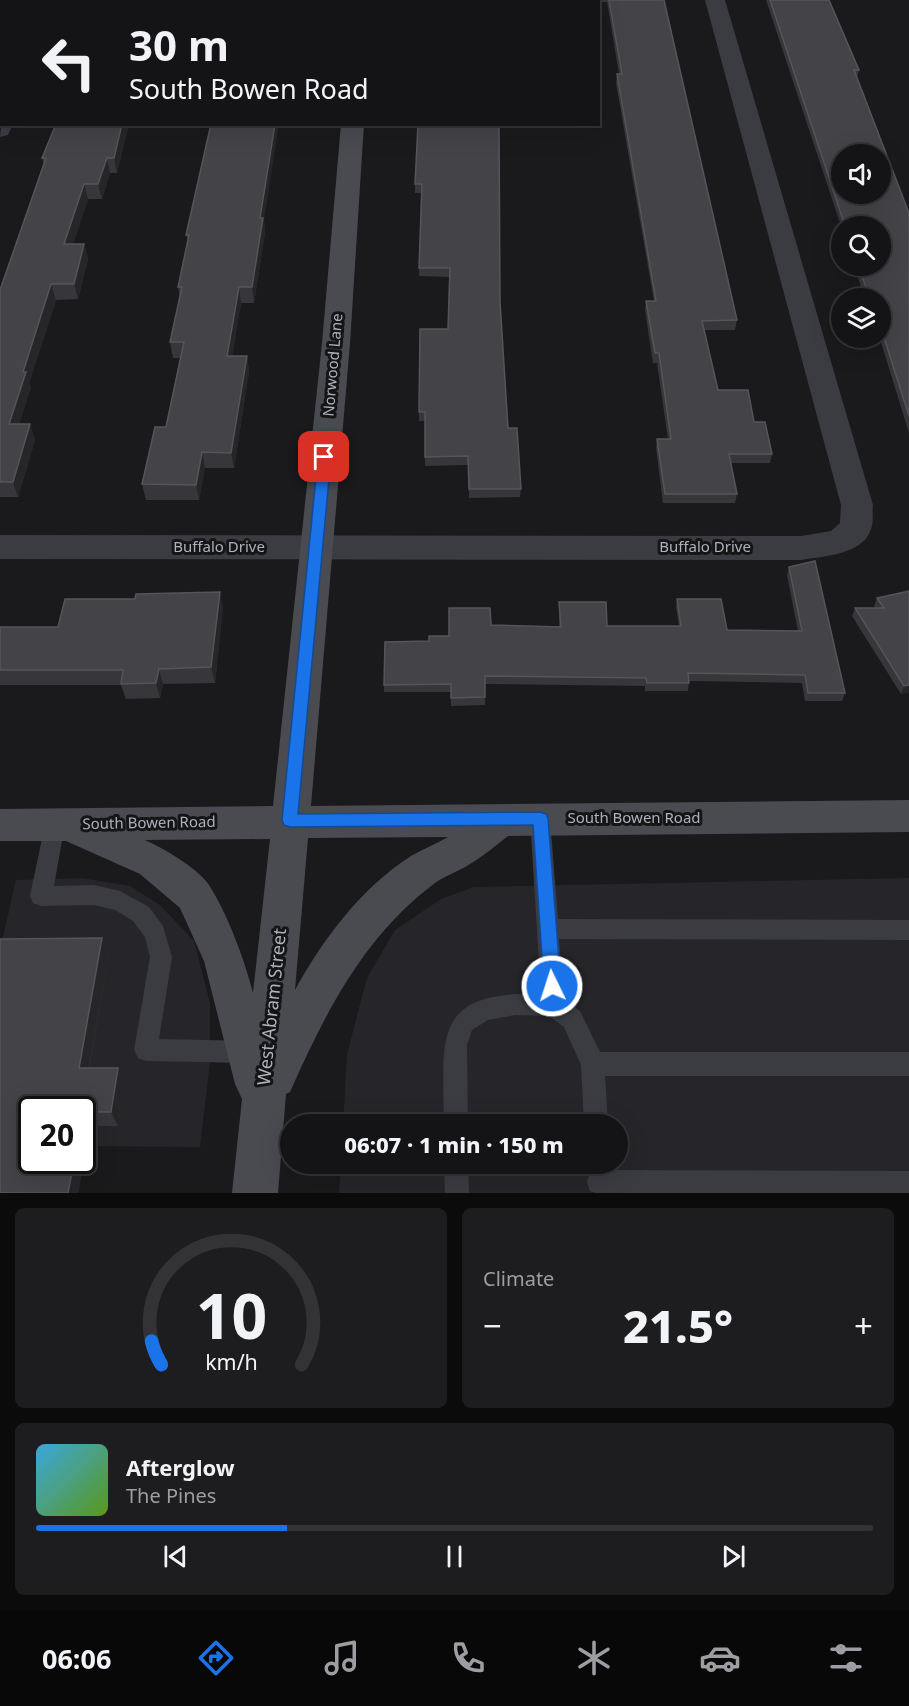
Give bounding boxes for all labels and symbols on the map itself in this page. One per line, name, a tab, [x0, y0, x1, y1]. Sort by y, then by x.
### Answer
street label: Norwood Lane	[318, 312, 346, 417]
pin	[298, 431, 349, 482]
street label: Buffalo Drive	[173, 536, 265, 556]
street label: Buffalo Drive	[659, 536, 751, 556]
street label: South Bowen Road	[567, 807, 701, 827]
street label: South Bowen Road	[82, 811, 216, 833]
street label: West Abram Street	[251, 927, 291, 1087]
position arrow	[520, 954, 584, 1018]
speed limit sign: 20	[18, 1096, 96, 1174]

